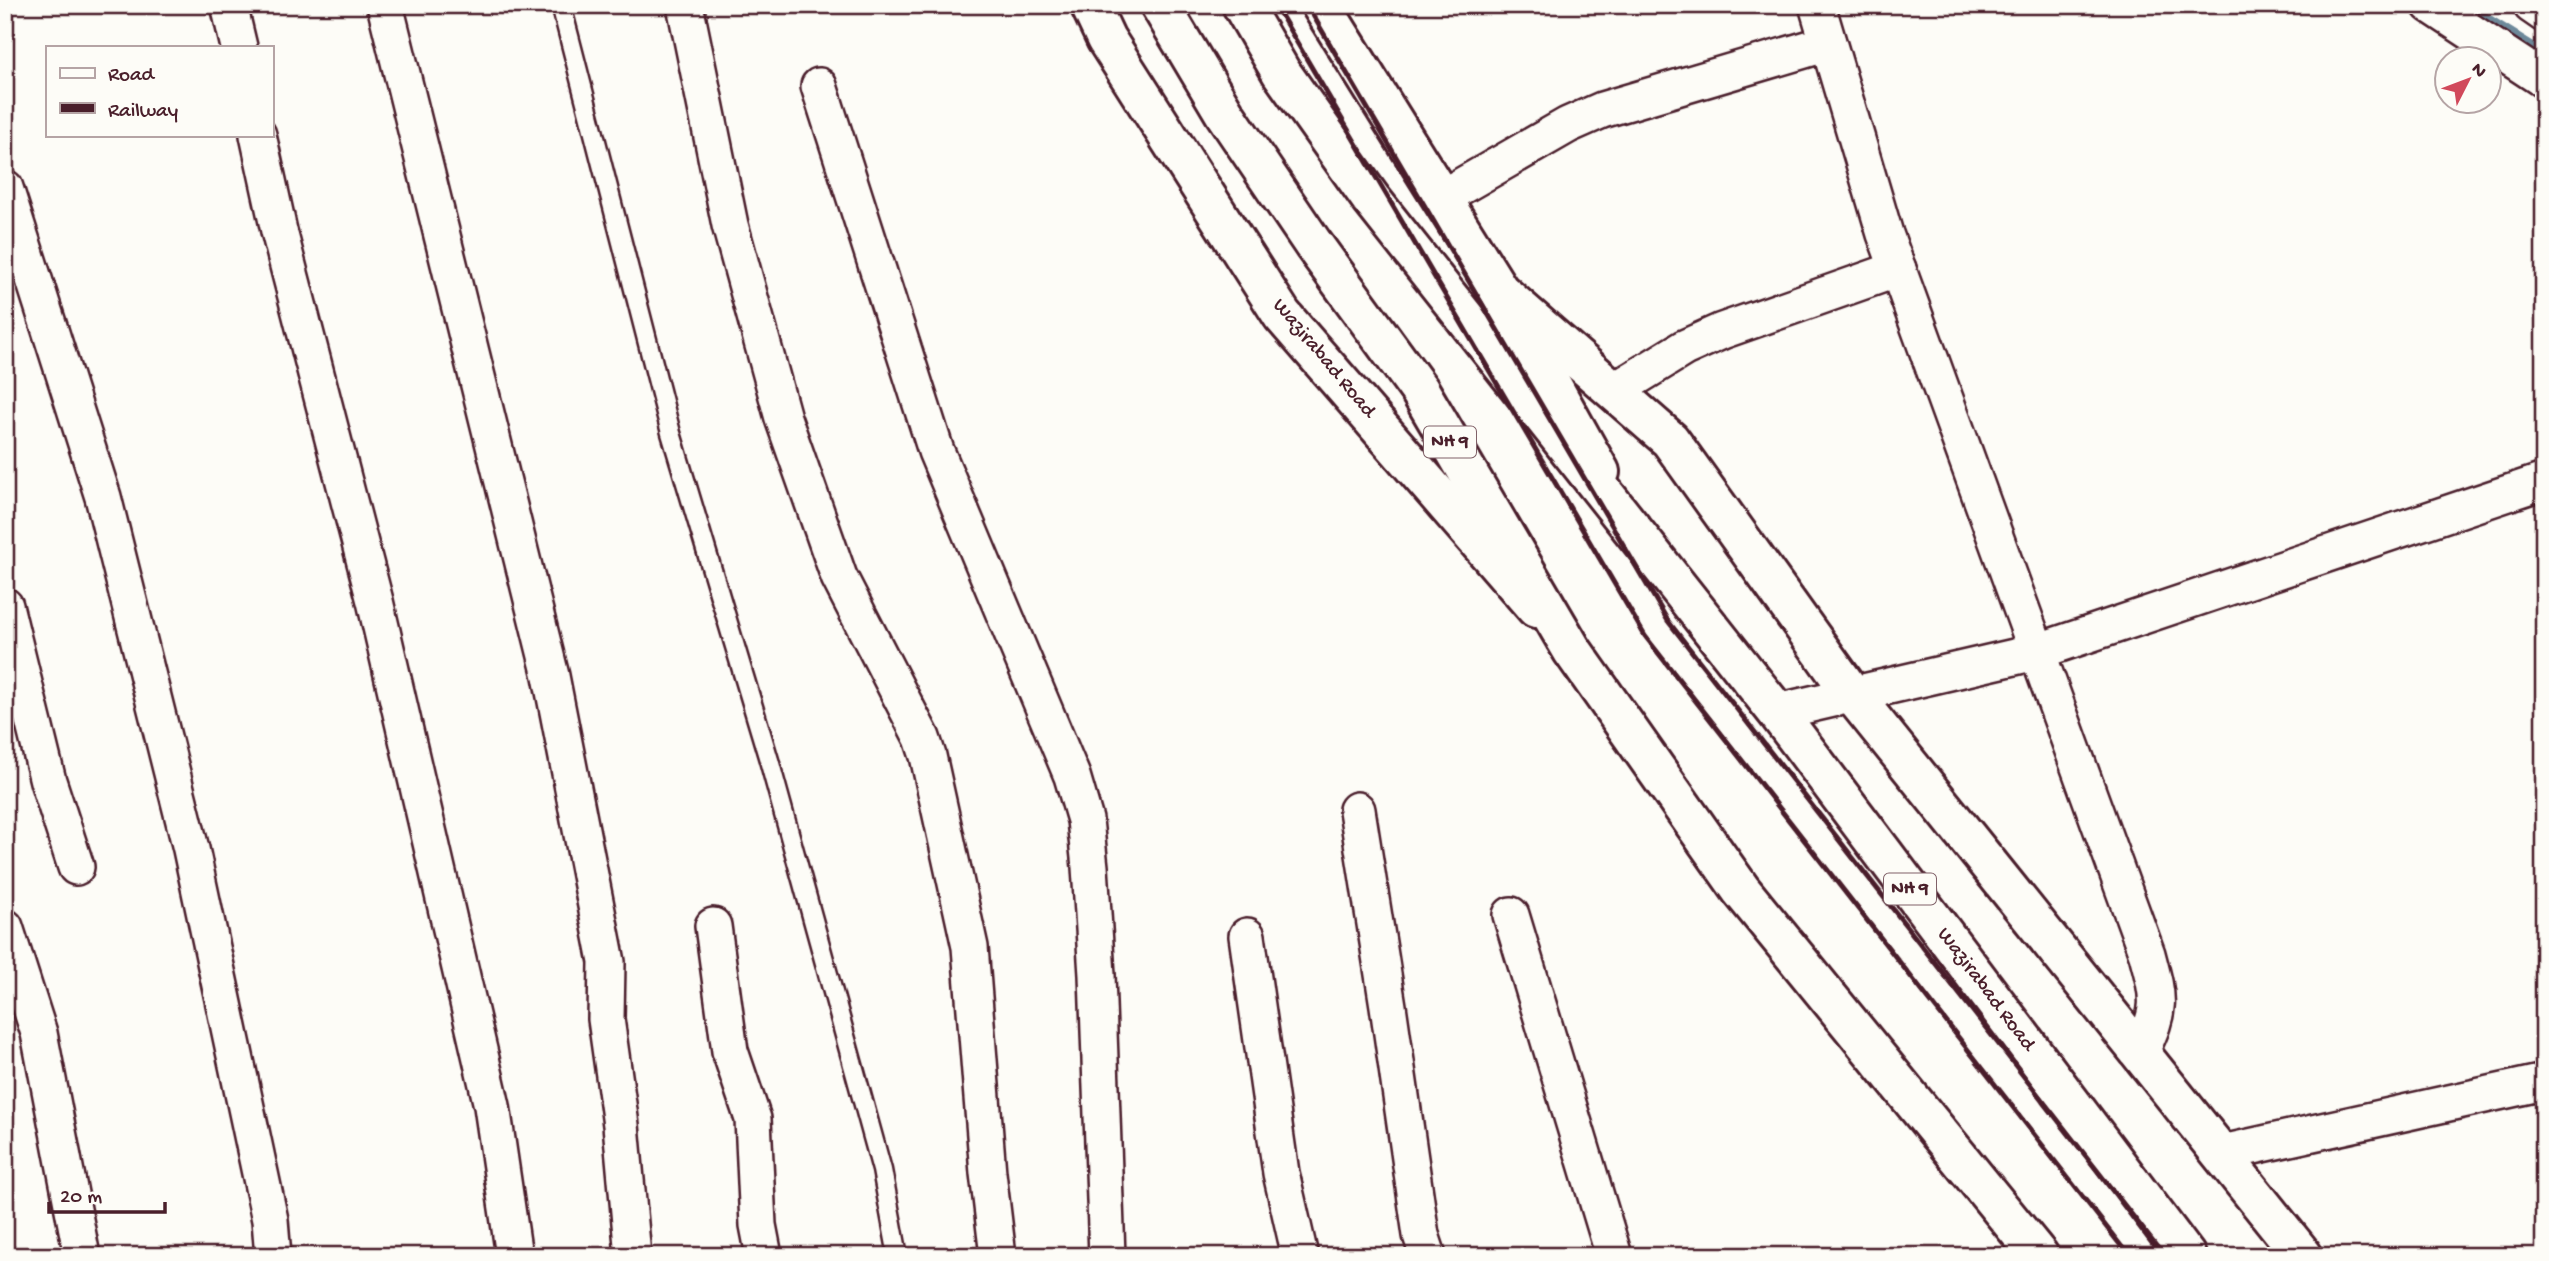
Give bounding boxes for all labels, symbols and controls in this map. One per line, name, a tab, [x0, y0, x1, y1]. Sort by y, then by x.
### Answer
legend	[46, 46, 273, 136]
north arrow	[2434, 46, 2504, 116]
text: N	[2465, 59, 2491, 83]
text: Road	[108, 64, 156, 89]
text: Railway	[108, 100, 178, 125]
street label: Wazirabad Road	[1266, 294, 1381, 425]
road number: NH 9	[1424, 426, 1476, 458]
road number: NH 9	[1884, 874, 1936, 904]
street label: Wazirabad Road	[1930, 923, 2041, 1058]
scale bar	[49, 1170, 164, 1214]
text: 20 m	[60, 1186, 102, 1211]

